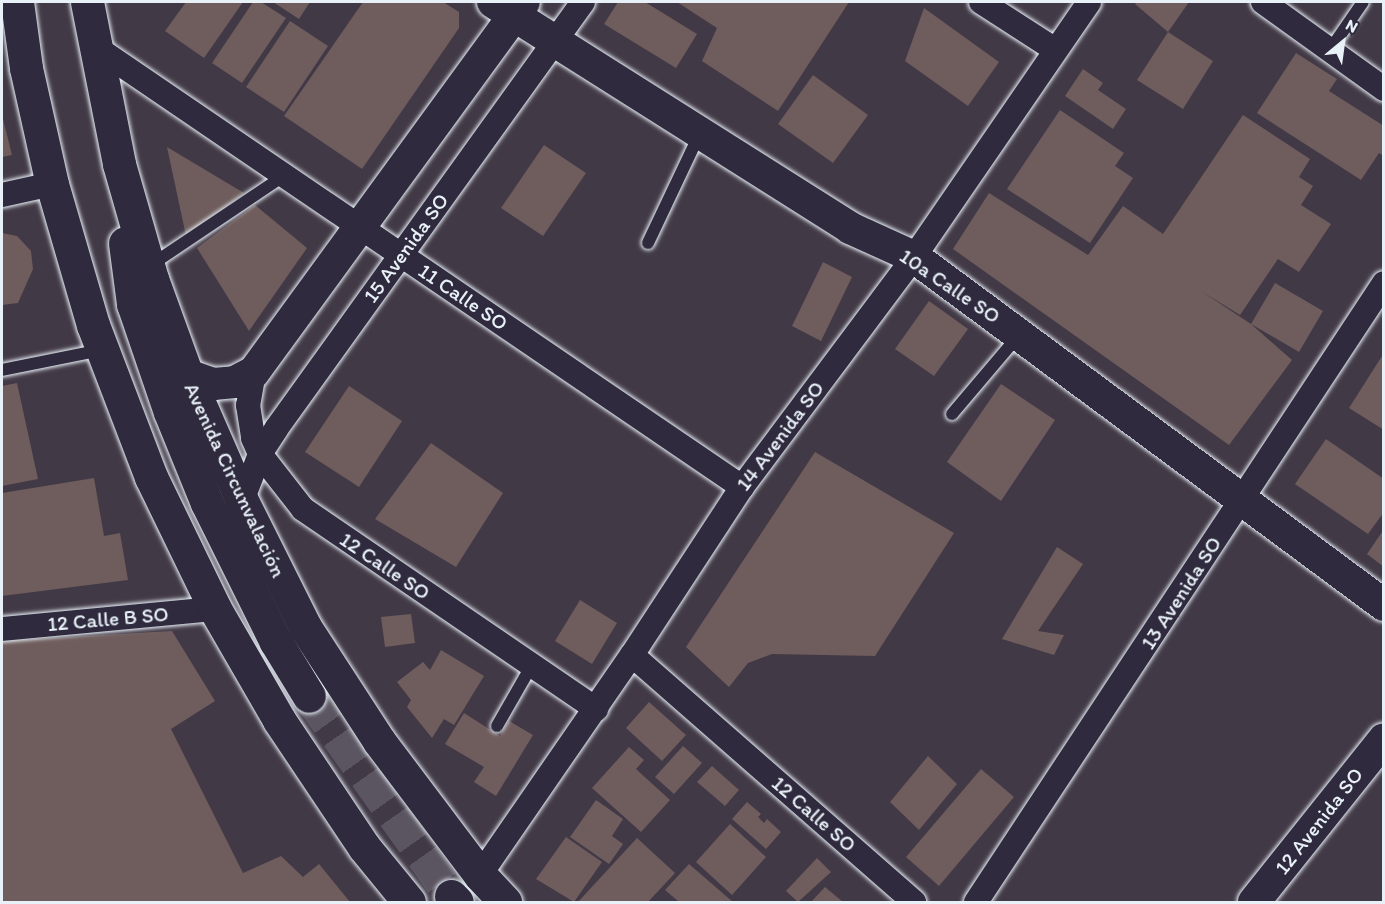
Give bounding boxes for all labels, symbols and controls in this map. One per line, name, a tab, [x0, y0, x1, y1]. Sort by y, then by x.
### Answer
north arrow	[1313, 12, 1373, 72]
text: N	[1343, 15, 1361, 37]
street label: 15 Avenida SO	[358, 188, 454, 308]
street label: 10a Calle SO	[895, 243, 1005, 329]
street label: 11 Calle SO	[414, 258, 512, 336]
street label: 14 Avenida SO	[731, 376, 829, 496]
street label: Avenida Circunvalación	[179, 379, 291, 581]
street label: 12 Calle SO	[335, 527, 435, 605]
street label: 13 Avenida SO	[1135, 532, 1227, 654]
street label: 12 Calle B SO	[46, 601, 170, 637]
street label: 12 Avenida SO	[1269, 762, 1369, 880]
street label: 12 Calle SO	[767, 771, 861, 857]

